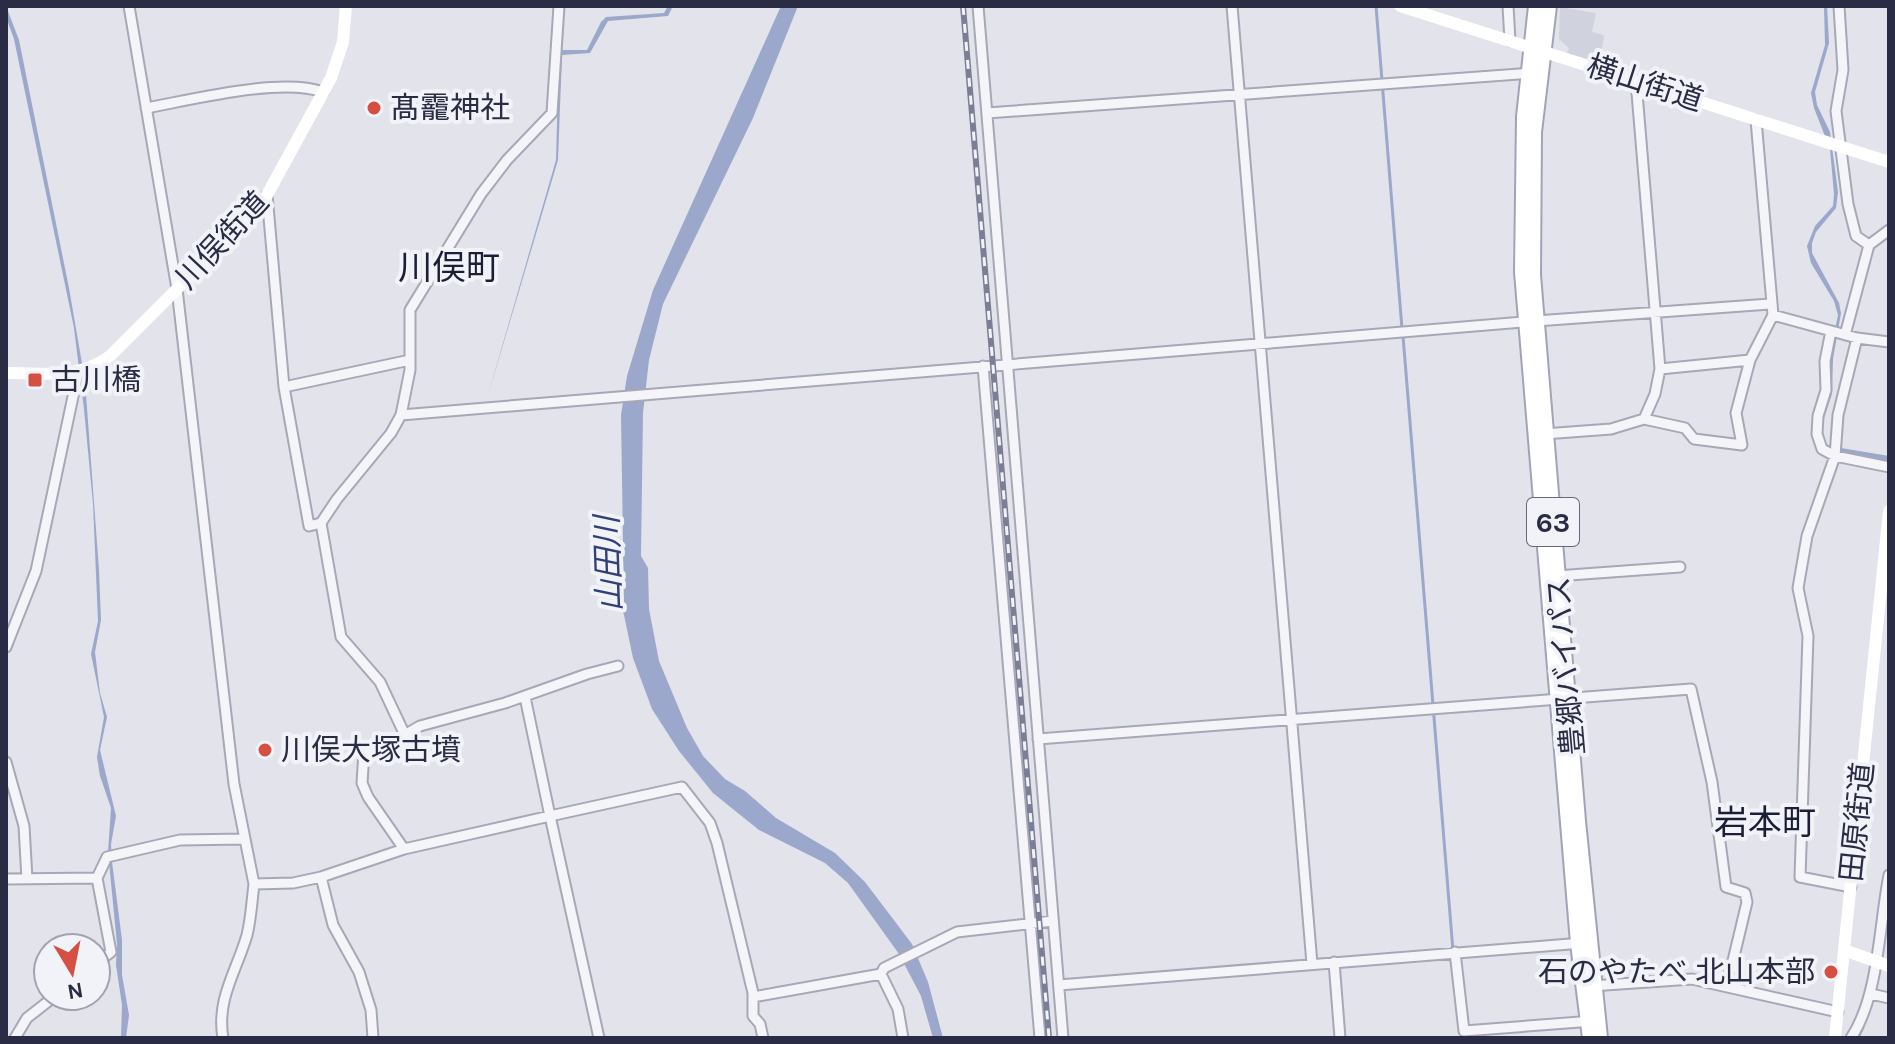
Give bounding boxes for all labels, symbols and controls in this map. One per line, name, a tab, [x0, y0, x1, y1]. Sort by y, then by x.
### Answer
street label: 横山街道	[1582, 47, 1708, 119]
place label: 髙靇神社	[390, 90, 510, 126]
marker: 髙靇神社	[365, 99, 383, 117]
street label: 川俣街道	[168, 184, 276, 296]
district label: 川俣町	[398, 248, 500, 288]
place label: 古川橋	[51, 362, 141, 398]
marker: 古川橋	[26, 371, 44, 389]
road number: 63	[1527, 498, 1579, 546]
water label: 山田川	[588, 512, 629, 613]
street label: 豊郷バイパス	[1540, 575, 1592, 757]
place label: 川俣大塚古墳	[281, 732, 461, 768]
marker: 川俣大塚古墳	[256, 741, 274, 759]
street label: 田原街道	[1833, 760, 1881, 884]
district label: 岩本町	[1714, 803, 1816, 843]
north arrow	[32, 932, 112, 1012]
place label: 石のやたべ 北山本部	[1538, 954, 1815, 990]
marker: 石のやたべ 北山本部	[1822, 963, 1840, 981]
text: N	[65, 977, 85, 1005]

